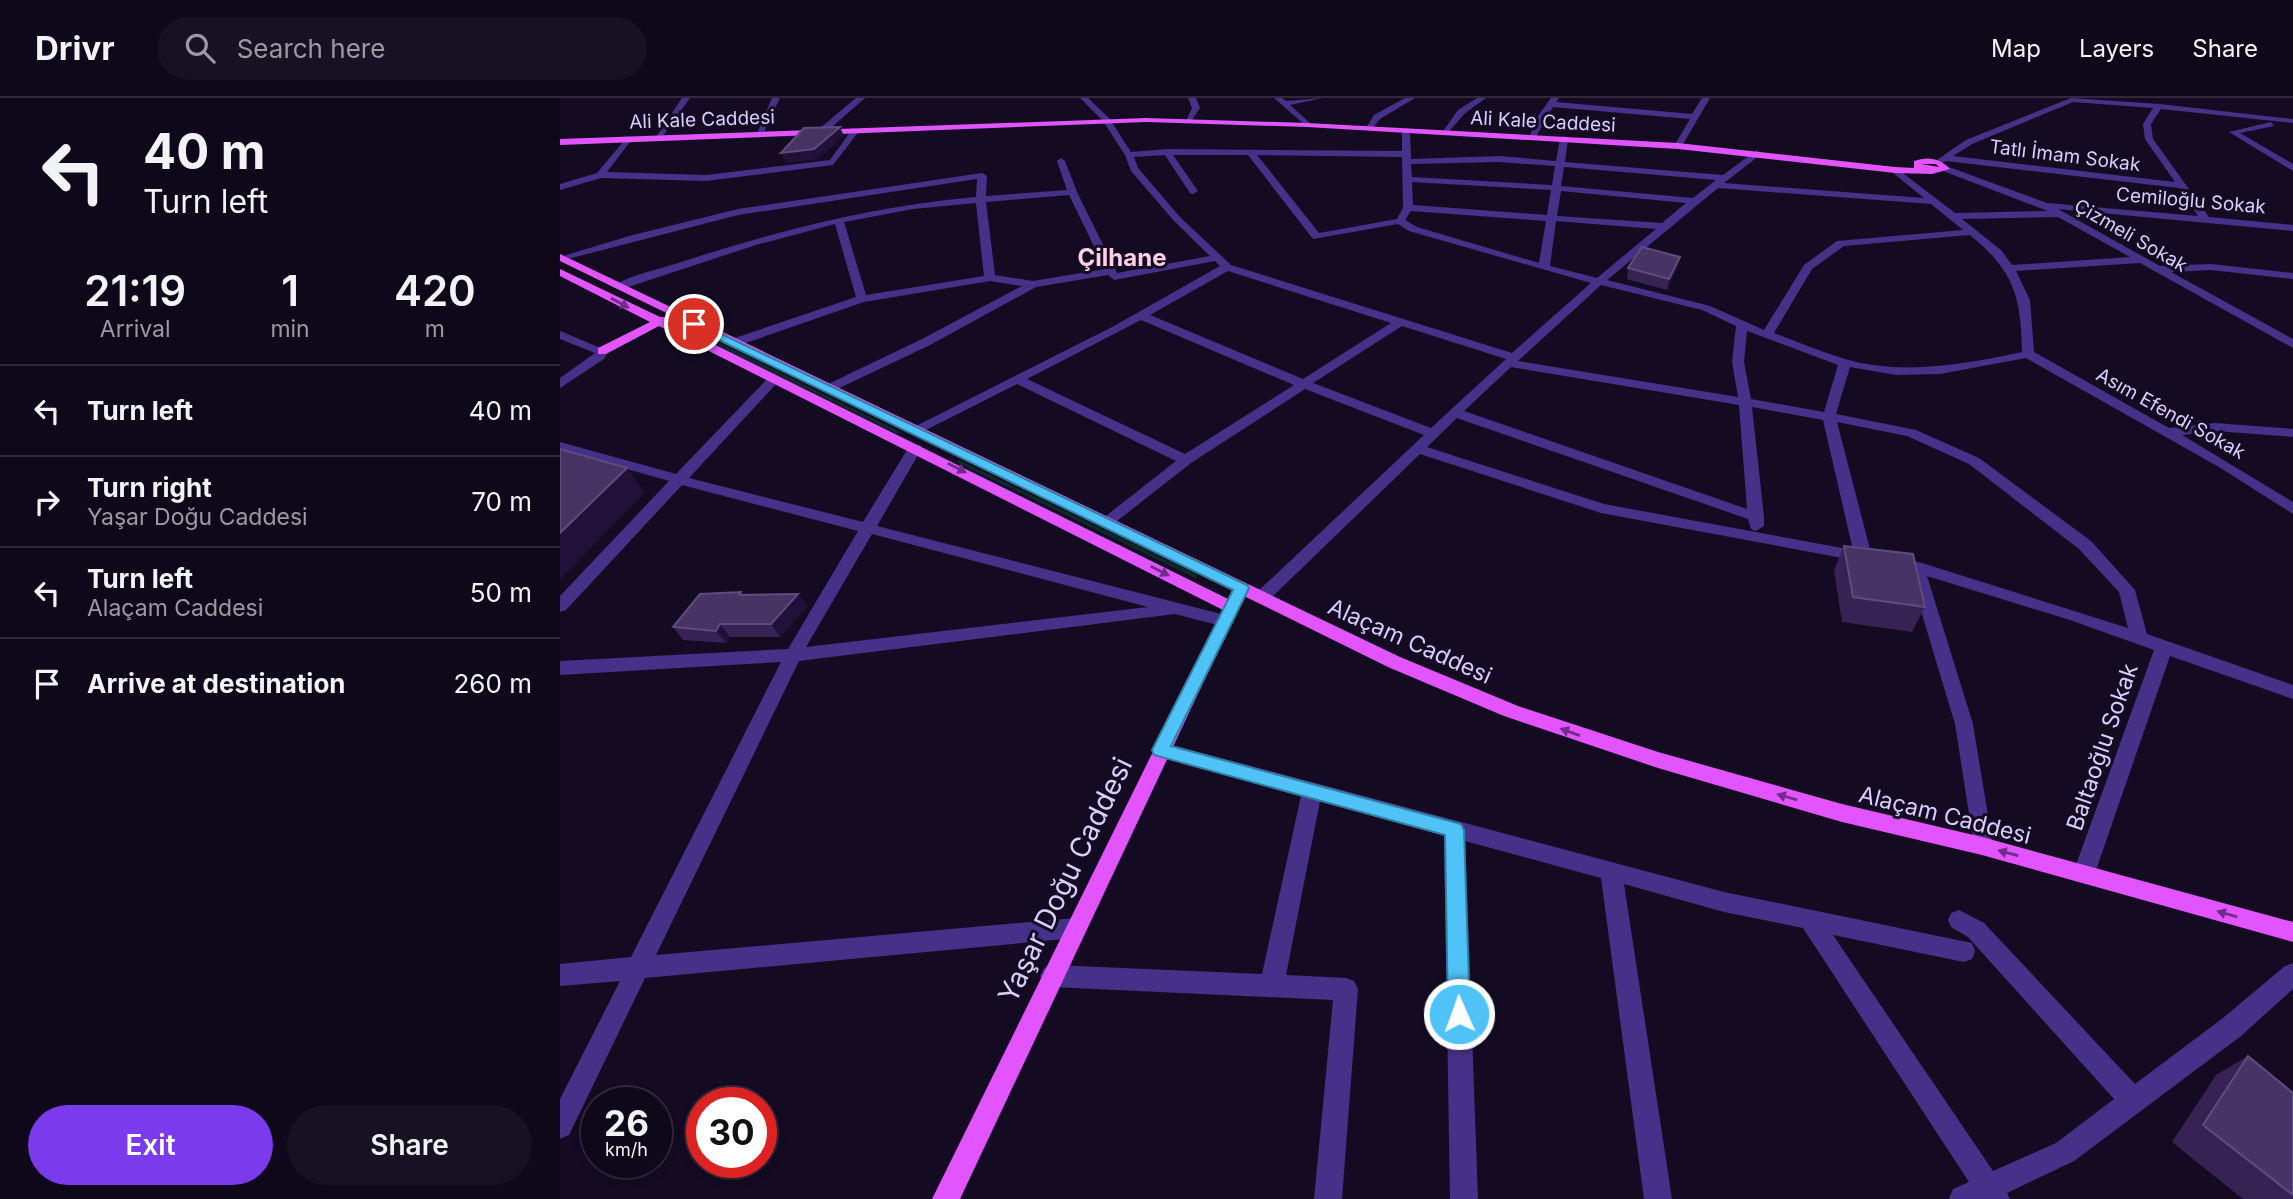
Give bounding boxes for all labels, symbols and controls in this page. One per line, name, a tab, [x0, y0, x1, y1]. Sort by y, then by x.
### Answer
search box	[157, 17, 647, 80]
text: Drivr	[35, 28, 115, 68]
icon: search	[181, 29, 219, 67]
text: Search here	[237, 33, 385, 64]
text: Map	[1991, 34, 2041, 63]
text: Layers	[2079, 34, 2154, 63]
text: Share	[2192, 34, 2258, 63]
street label: Ali Kale Caddesi	[629, 105, 775, 134]
street label: Ali Kale Caddesi	[1470, 106, 1616, 137]
text: 40 m	[143, 122, 266, 181]
icon: left	[28, 126, 119, 217]
street label: Tatlı İmam Sokak	[1988, 135, 2142, 176]
text: Turn left	[143, 182, 268, 221]
street label: Cemiloğlu Sokak	[2115, 182, 2267, 219]
street label: Çizmeli Sokak	[2070, 194, 2192, 277]
district label: Çilhane	[1078, 243, 1166, 272]
text: 21:19	[84, 265, 186, 316]
text: 1	[281, 265, 299, 316]
text: 420	[394, 265, 476, 316]
pin	[664, 294, 724, 354]
one-way arrow	[611, 297, 631, 309]
icon: arrive	[675, 305, 713, 343]
text: Arrival	[100, 315, 171, 343]
text: min	[270, 315, 310, 343]
text: m	[425, 315, 445, 343]
street label: Asım Efendi Sokak	[2092, 363, 2250, 464]
icon: left	[28, 392, 66, 430]
text: Turn left	[87, 395, 193, 426]
text: 40 m	[469, 395, 532, 426]
one-way arrow	[947, 463, 967, 474]
text: Turn right	[87, 472, 212, 503]
icon: right	[28, 483, 66, 521]
text: 70 m	[471, 486, 532, 517]
text: Yaşar Doğu Caddesi	[87, 503, 308, 531]
text: Turn left	[87, 563, 193, 594]
one-way arrow	[1150, 565, 1170, 577]
icon: left	[28, 574, 66, 612]
text: 50 m	[470, 577, 532, 608]
street label: Alaçam Caddesi	[1324, 592, 1496, 690]
text: Alaçam Caddesi	[87, 594, 263, 622]
street label: Baltaoğlu Sokak	[2060, 660, 2144, 834]
icon: arrive	[28, 665, 66, 703]
text: Arrive at destination	[87, 668, 346, 699]
text: 260 m	[454, 668, 532, 699]
one-way arrow	[1559, 726, 1580, 737]
street label: Yaşar Doğu Caddesi	[991, 752, 1139, 1008]
street label: Alaçam Caddesi	[1856, 780, 2034, 850]
one-way arrow	[1777, 792, 1798, 802]
one-way arrow	[1997, 847, 2019, 858]
one-way arrow	[2217, 908, 2238, 918]
position arrow	[1422, 977, 1496, 1051]
speed limit sign: 30	[686, 1087, 777, 1178]
text: 26	[604, 1102, 649, 1144]
button: Exit	[28, 1105, 273, 1185]
button: Share	[287, 1105, 532, 1185]
text: km/h	[605, 1139, 648, 1160]

